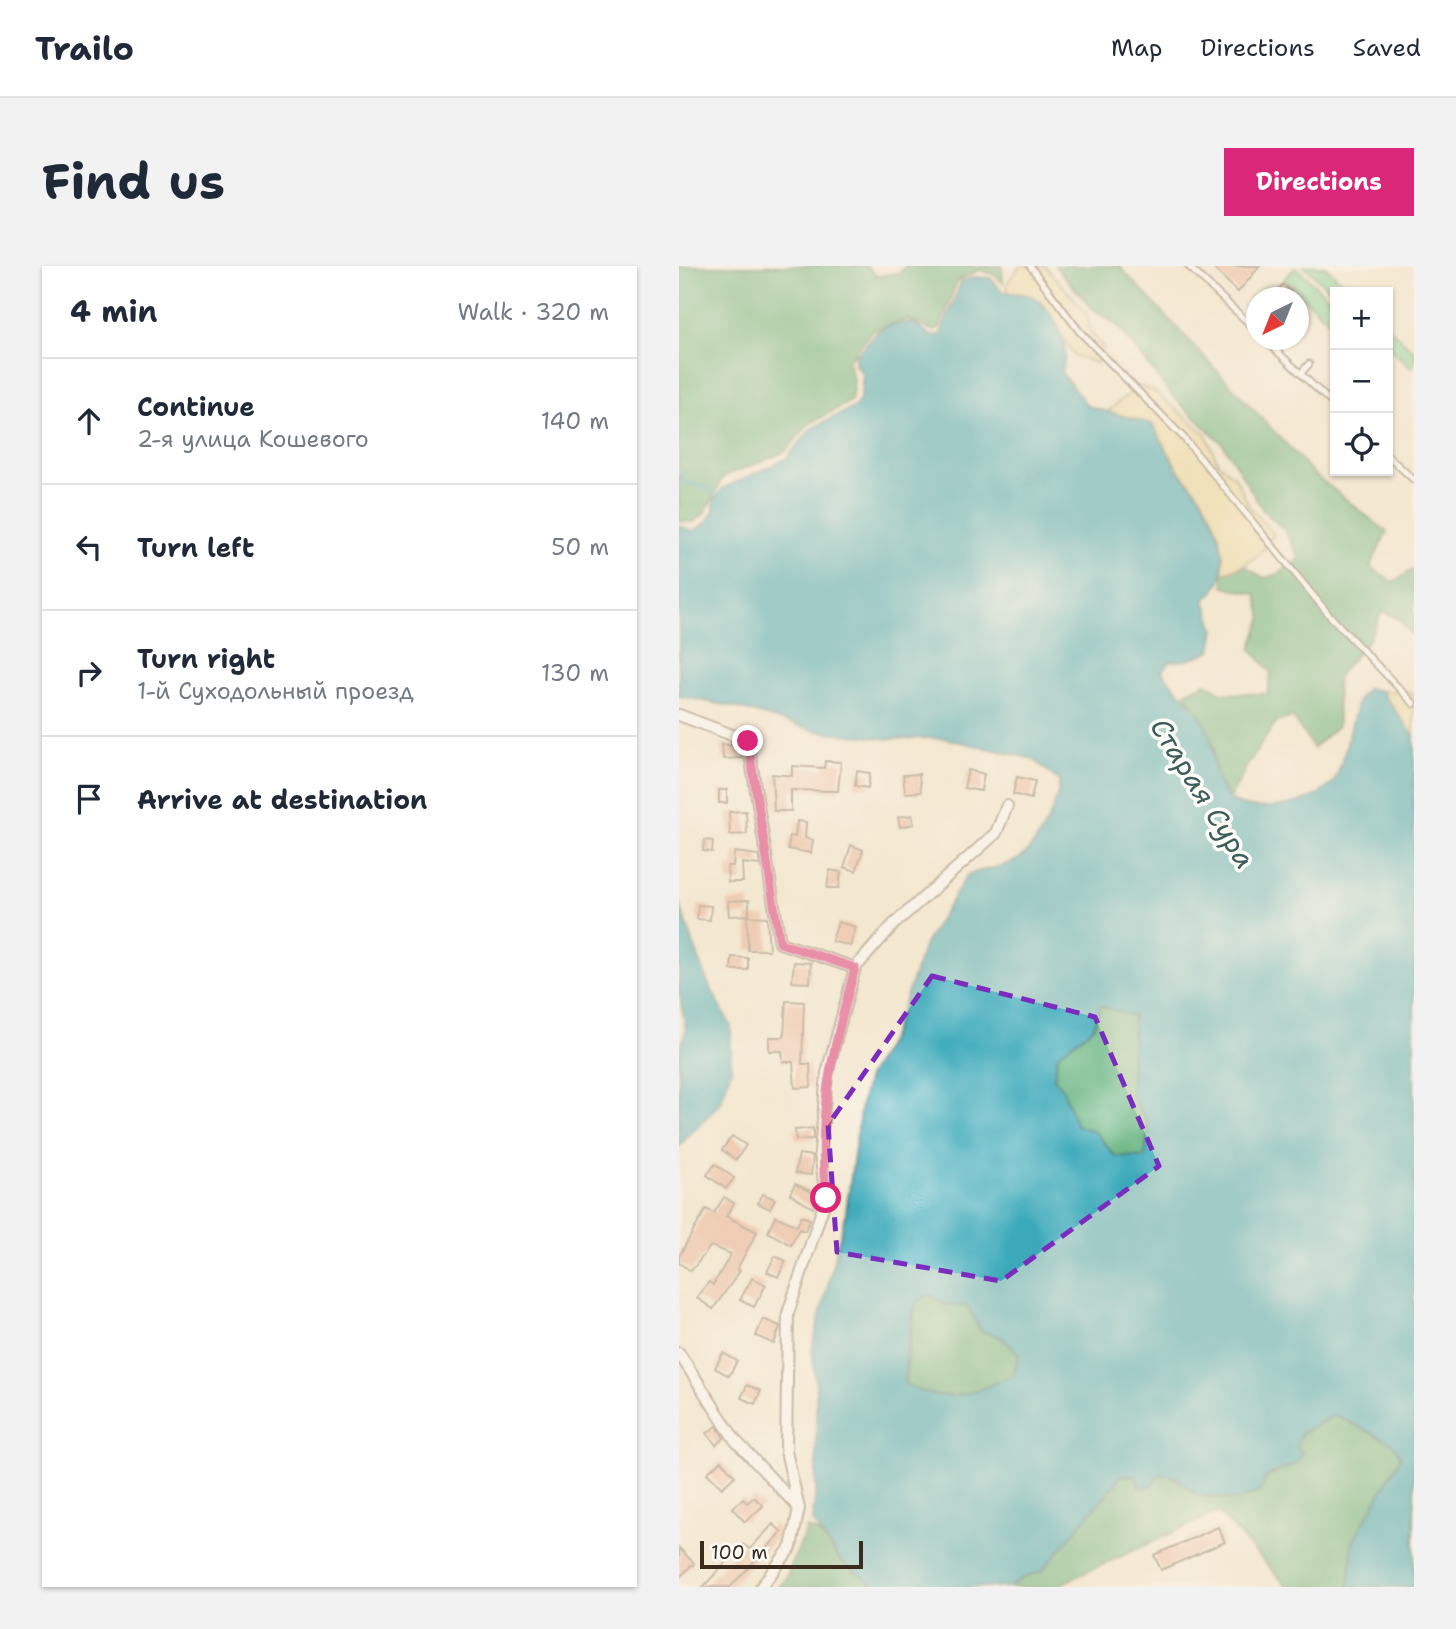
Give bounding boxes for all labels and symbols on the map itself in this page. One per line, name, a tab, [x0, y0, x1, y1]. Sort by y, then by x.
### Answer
north arrow	[1246, 287, 1309, 350]
water label: Старая Сура	[1142, 710, 1264, 876]
route end	[732, 725, 763, 756]
route start	[810, 1182, 841, 1213]
scale bar	[700, 1538, 863, 1570]

